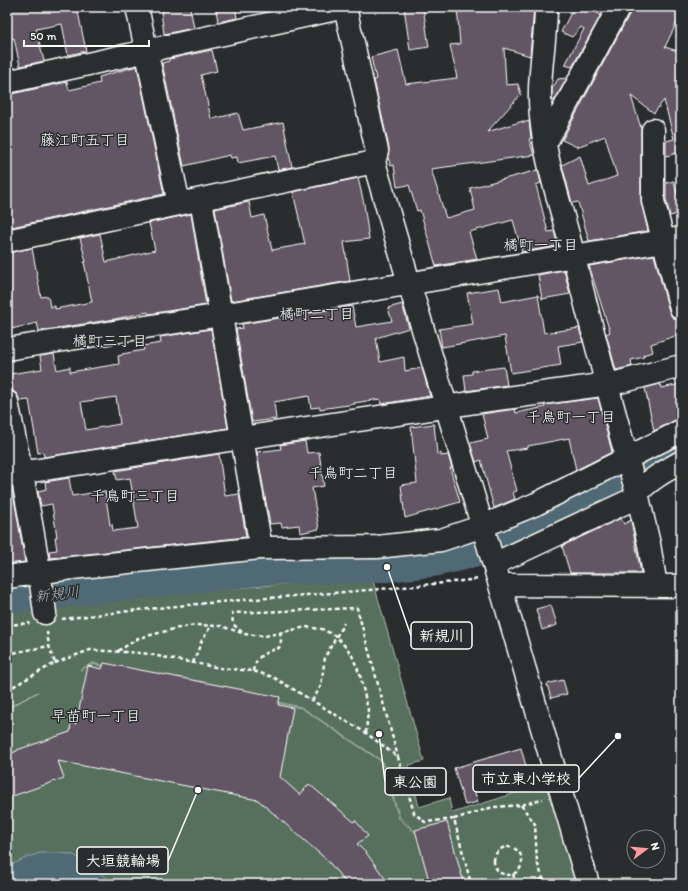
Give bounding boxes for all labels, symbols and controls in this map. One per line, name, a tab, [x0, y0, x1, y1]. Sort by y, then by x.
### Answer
scale bar	[24, 22, 149, 48]
text: 50 m	[30, 29, 56, 43]
district label: 藤江町五丁目	[40, 131, 130, 149]
district label: 橘町一丁目	[503, 236, 579, 254]
district label: 橘町二丁目	[279, 305, 355, 323]
district label: 橘町三丁目	[72, 332, 148, 350]
district label: 千鳥町一丁目	[526, 408, 616, 426]
district label: 千鳥町二丁目	[308, 464, 398, 482]
district label: 千鳥町三丁目	[90, 487, 180, 505]
water label: 新規川	[34, 582, 80, 606]
callout: 新規川	[411, 622, 472, 649]
text: 新規川	[419, 627, 465, 645]
district label: 早苗町一丁目	[51, 707, 141, 725]
callout: 市立東小学校	[473, 765, 579, 792]
callout: 東公園	[385, 768, 446, 795]
text: 市立東小学校	[481, 770, 571, 788]
text: 東公園	[392, 773, 438, 791]
north arrow	[626, 829, 666, 869]
text: N	[648, 841, 662, 852]
callout: 大垣競輪場	[77, 847, 168, 874]
text: 大垣競輪場	[85, 852, 161, 870]

